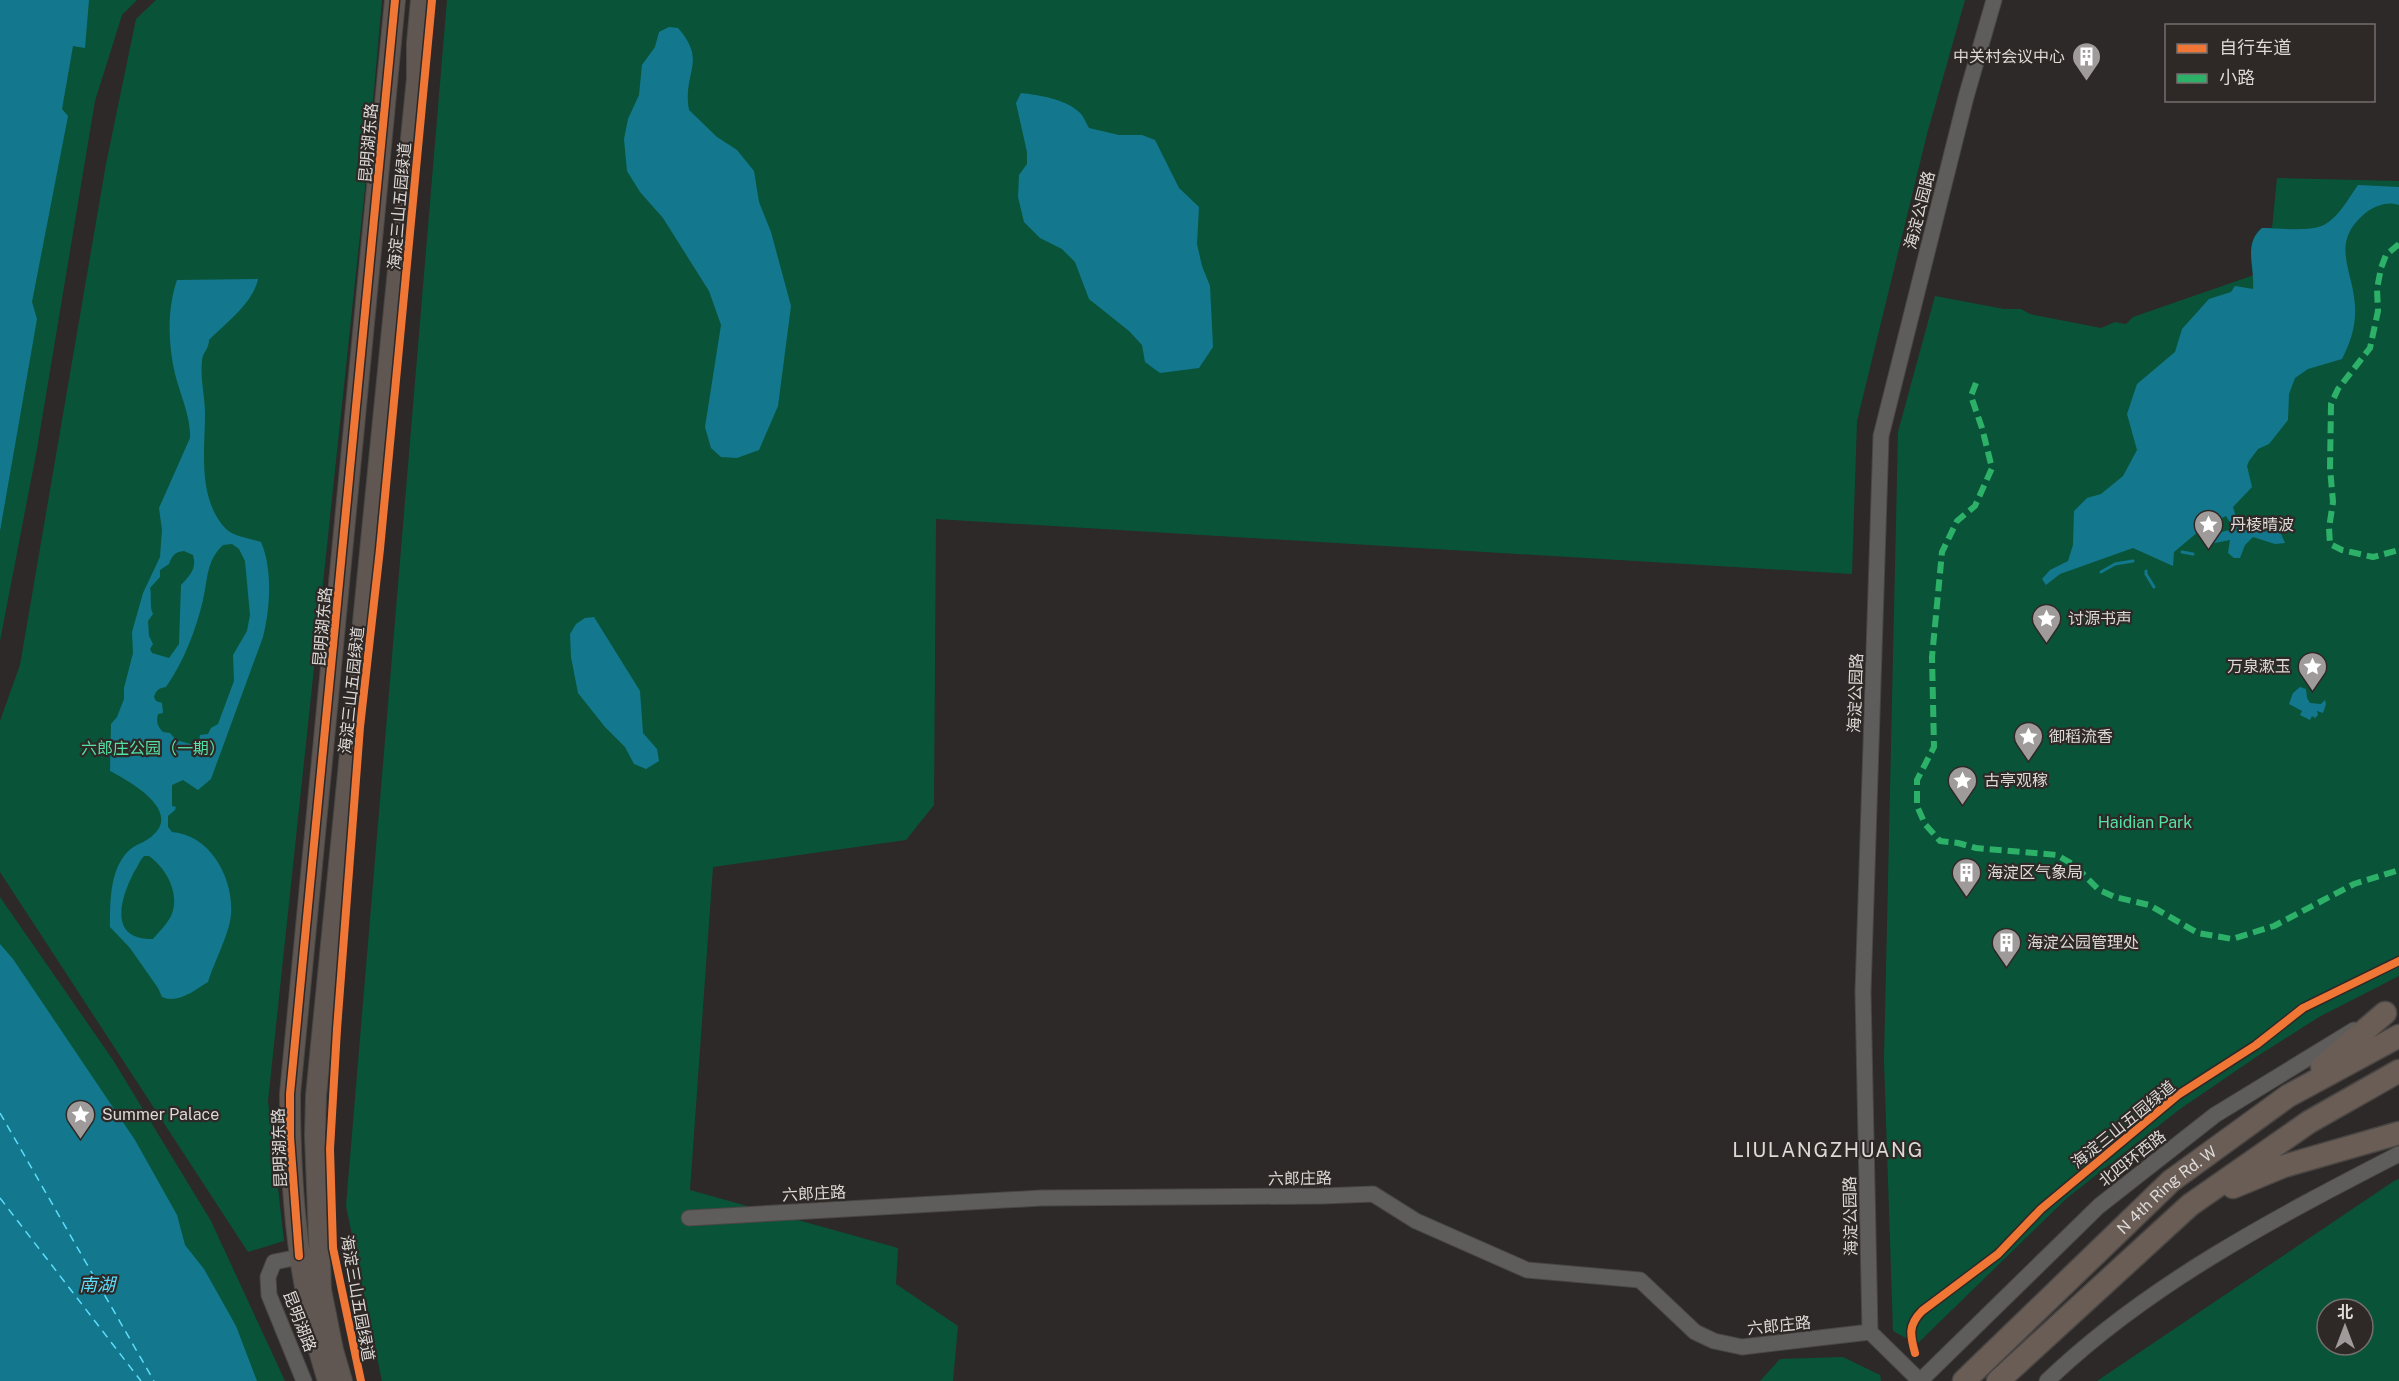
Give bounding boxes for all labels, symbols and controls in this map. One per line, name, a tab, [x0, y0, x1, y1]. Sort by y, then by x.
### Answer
legend	[2165, 24, 2375, 102]
text: 自行车道	[2219, 37, 2291, 58]
building icon: 中关村会议中心	[2070, 40, 2102, 82]
place label: 中关村会议中心	[1953, 47, 2065, 66]
text: 小路	[2219, 67, 2255, 88]
street label: 昆明湖东路	[356, 102, 381, 184]
street label: 海淀三山五园绿道	[384, 141, 415, 271]
street label: 海淀公园路	[1901, 169, 1938, 251]
place icon: 丹棱晴波	[2193, 508, 2225, 550]
place label: 丹棱晴波	[2230, 515, 2294, 534]
street label: 昆明湖东路	[310, 586, 335, 668]
place icon: 讨源书声	[2031, 602, 2063, 644]
place label: 讨源书声	[2068, 609, 2132, 628]
street label: 海淀三山五园绿道	[335, 625, 368, 755]
place icon: 万泉漱玉	[2296, 650, 2328, 692]
street label: 海淀公园路	[1845, 653, 1866, 733]
place label: 万泉漱玉	[2227, 657, 2291, 676]
place icon: 御稻流香	[2012, 720, 2044, 762]
place label: 御稻流香	[2049, 727, 2113, 746]
park label: 六郎庄公园（一期）	[81, 739, 225, 758]
place icon: 古亭观稼	[1947, 764, 1979, 806]
place label: 古亭观稼	[1984, 771, 2048, 790]
park label: Haidian Park	[2098, 813, 2192, 832]
building icon: 海淀区气象局	[1950, 856, 1982, 898]
place label: 海淀区气象局	[1987, 863, 2083, 882]
building icon: 海淀公园管理处	[1990, 926, 2022, 968]
place label: 海淀公园管理处	[2027, 933, 2139, 952]
street label: 海淀三山五园绿道	[2068, 1077, 2179, 1172]
place icon: Summer Palace	[65, 1098, 97, 1140]
place label: Summer Palace	[102, 1105, 219, 1124]
street label: 昆明湖东路	[269, 1108, 290, 1188]
street label: 北四环西路	[2095, 1126, 2170, 1191]
district label: LIULANGZHUANG	[1732, 1138, 1924, 1162]
street label: N 4th Ring Rd. W	[2113, 1142, 2221, 1238]
street label: 六郎庄路	[1268, 1168, 1332, 1189]
street label: 海淀公园路	[1840, 1176, 1861, 1256]
street label: 六郎庄路	[782, 1182, 846, 1205]
street label: 海淀三山五园绿道	[337, 1233, 378, 1363]
water label: 南湖	[79, 1274, 118, 1295]
street label: 昆明湖路	[279, 1288, 320, 1354]
north arrow	[2315, 1297, 2375, 1357]
text: 北	[2337, 1303, 2353, 1322]
street label: 六郎庄路	[1746, 1313, 1812, 1338]

